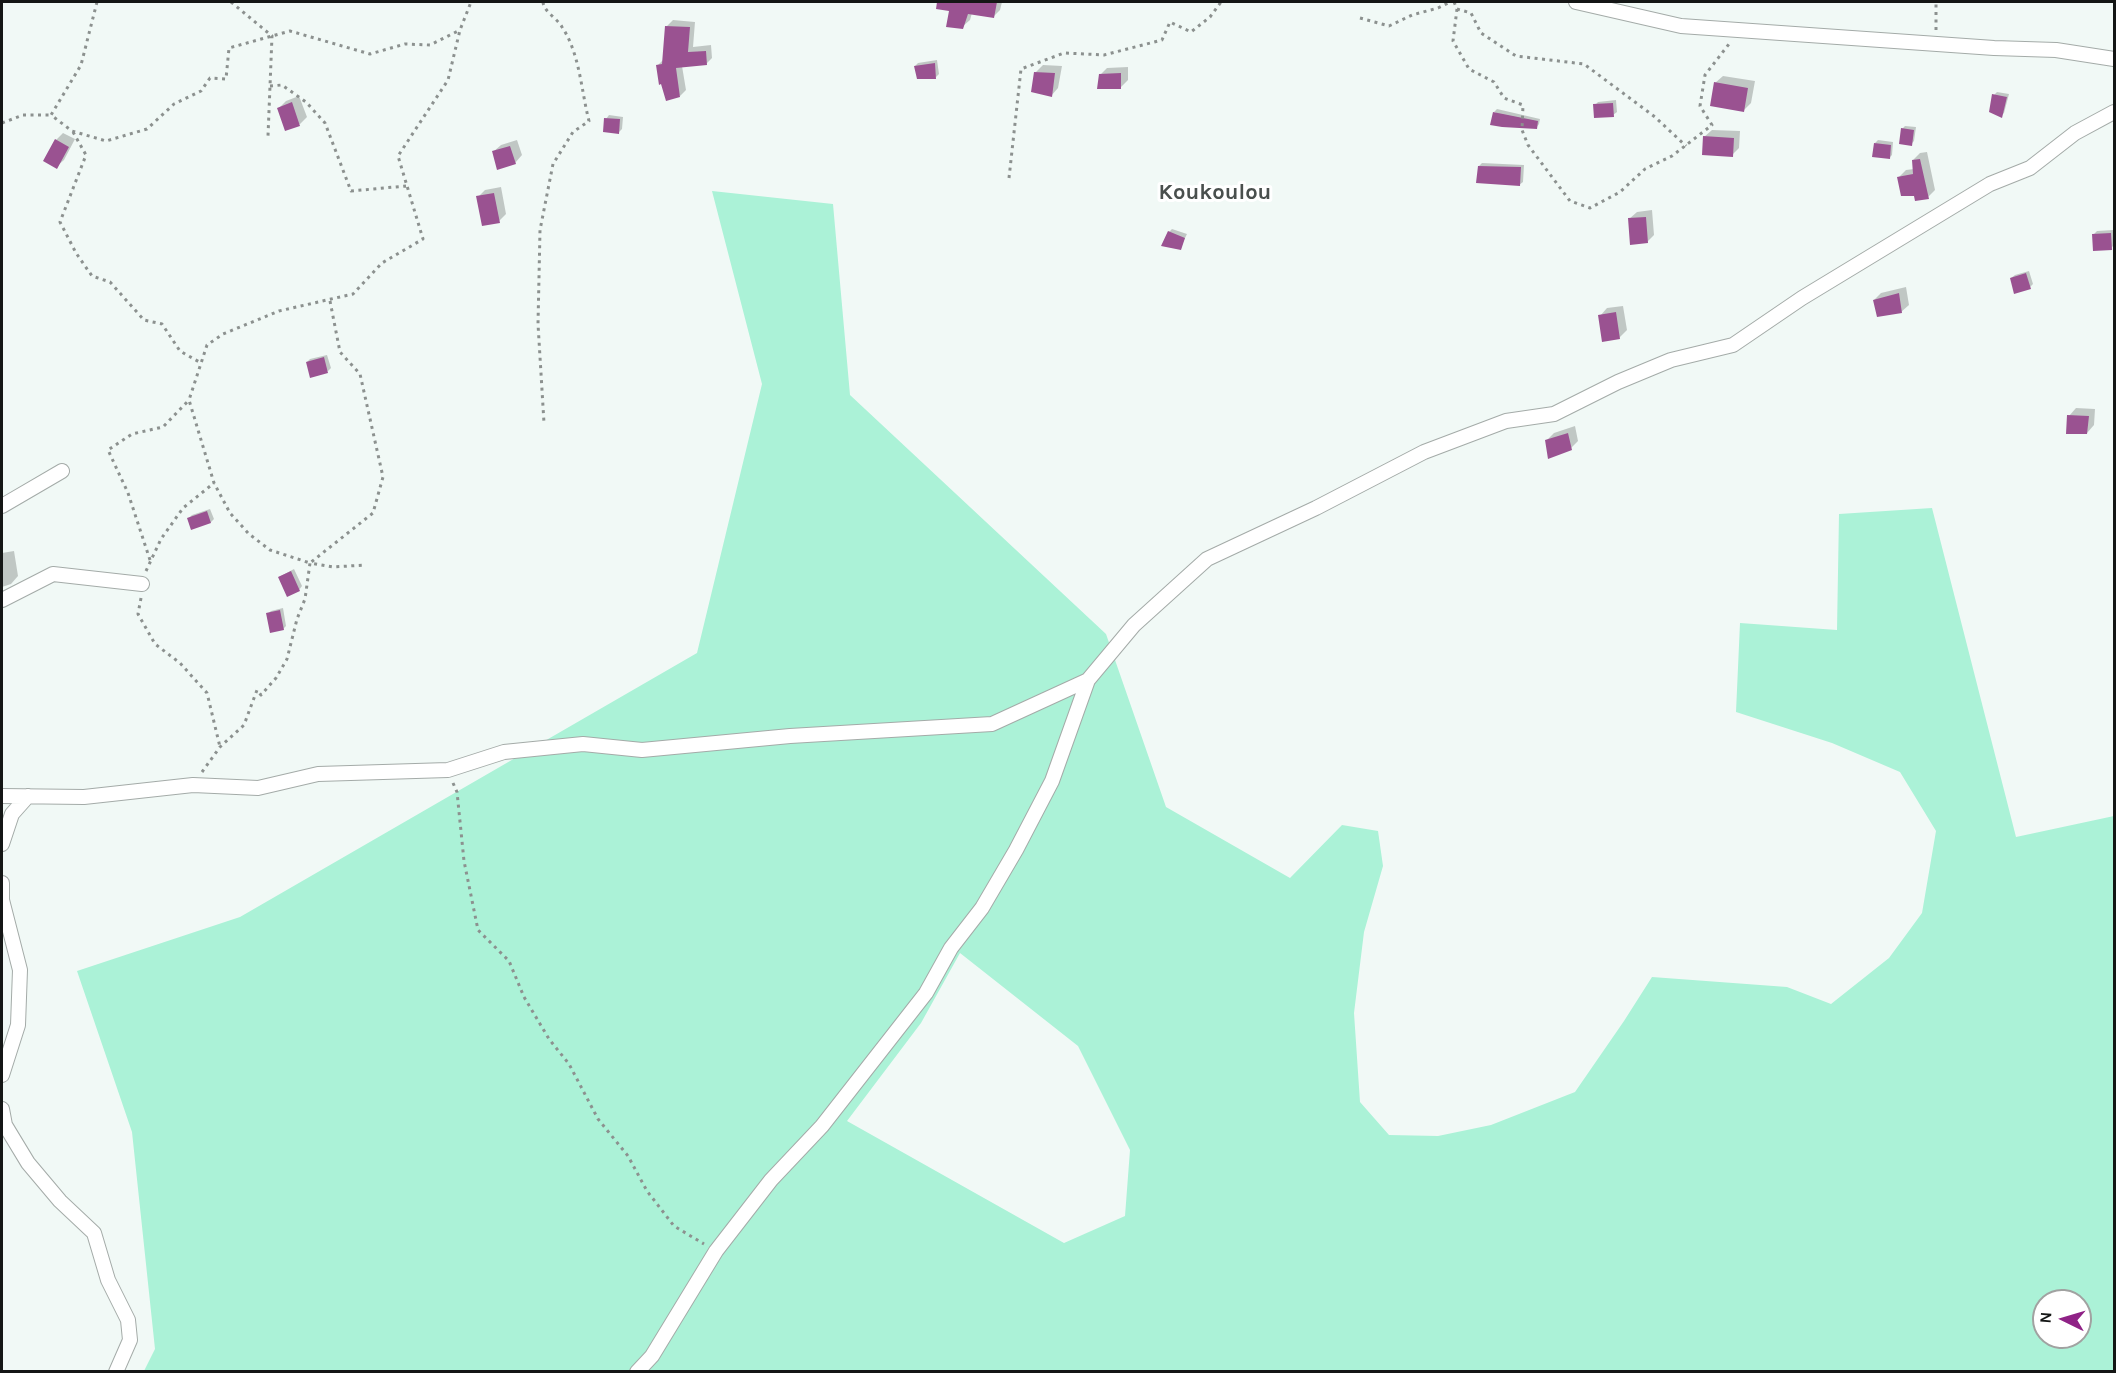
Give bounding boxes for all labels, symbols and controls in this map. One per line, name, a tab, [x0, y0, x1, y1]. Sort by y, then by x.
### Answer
district label: Koukoulou	[1159, 180, 1271, 206]
north arrow	[2032, 1289, 2092, 1349]
text: N	[2036, 1311, 2056, 1324]

